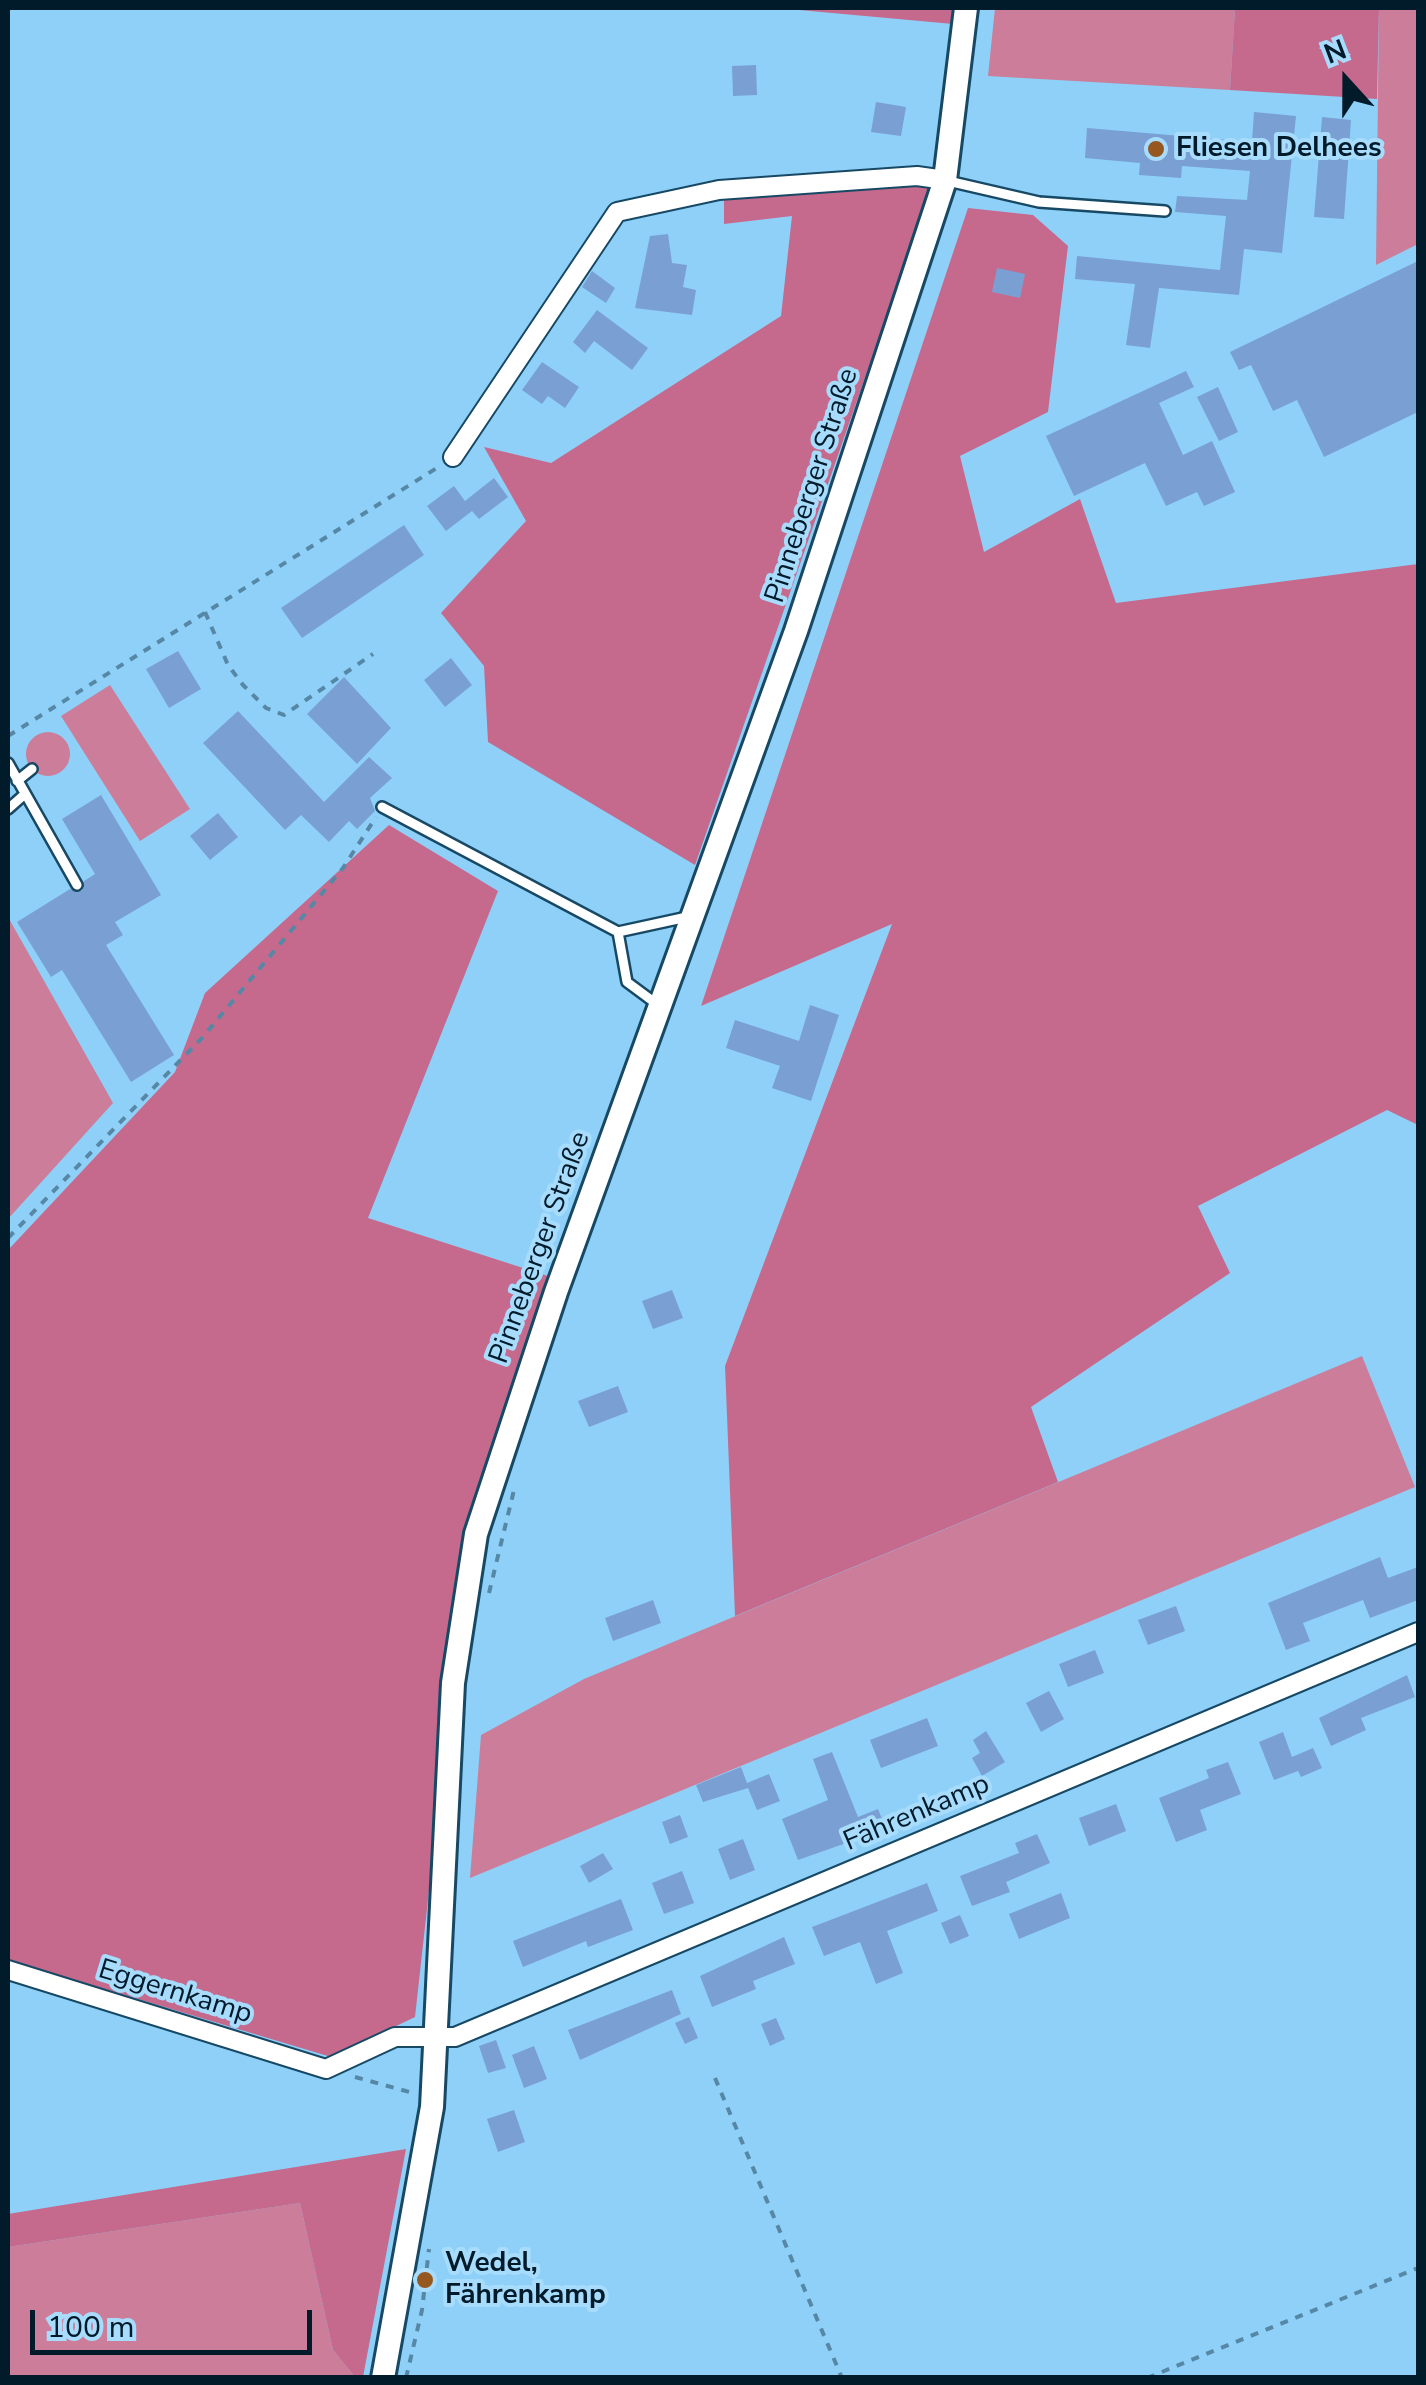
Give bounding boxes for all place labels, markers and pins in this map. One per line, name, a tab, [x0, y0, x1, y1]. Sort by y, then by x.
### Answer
place label: Fliesen Delhees	[1176, 132, 1382, 166]
marker: Fliesen Delhees	[1145, 138, 1167, 160]
place label: Wedel, Fährenkamp	[445, 2247, 606, 2313]
marker: Wedel, Fährenkamp	[414, 2269, 436, 2291]

